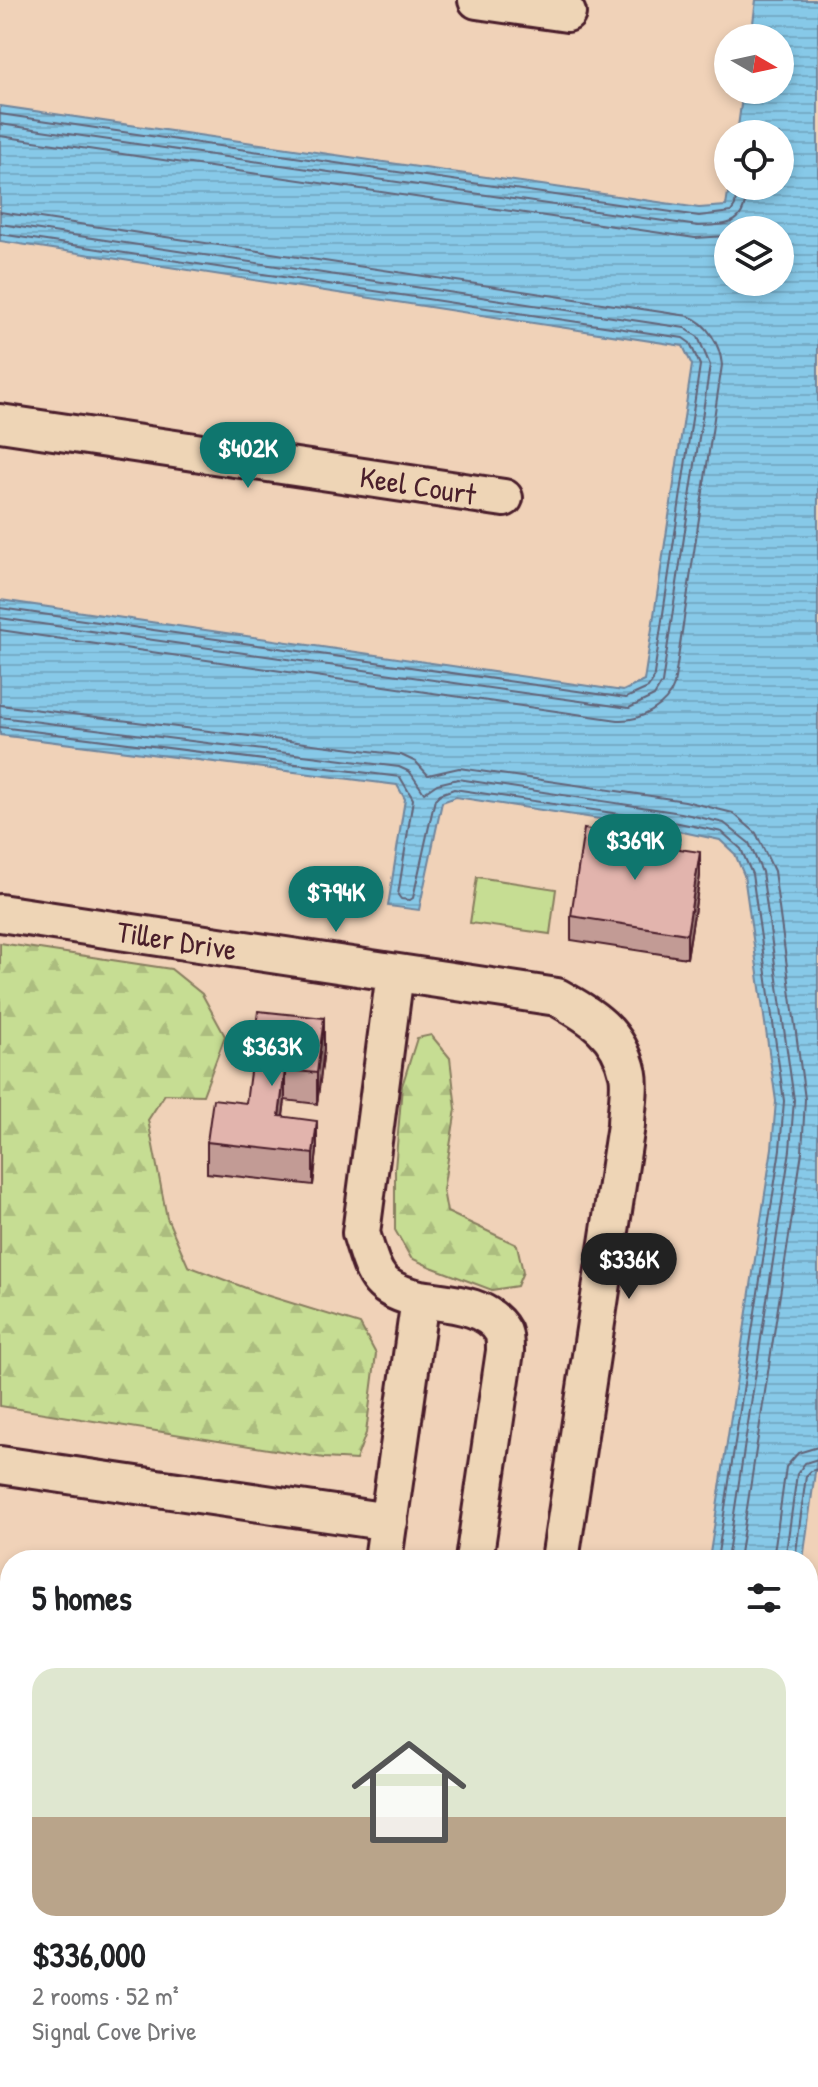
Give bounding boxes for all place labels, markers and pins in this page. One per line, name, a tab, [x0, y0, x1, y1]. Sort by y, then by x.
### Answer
pin: $402K	[192, 422, 304, 490]
pin: $369K	[579, 814, 691, 882]
pin: $794K	[280, 866, 392, 934]
pin: $363K	[216, 1020, 328, 1088]
pin: $336K	[573, 1233, 685, 1301]

